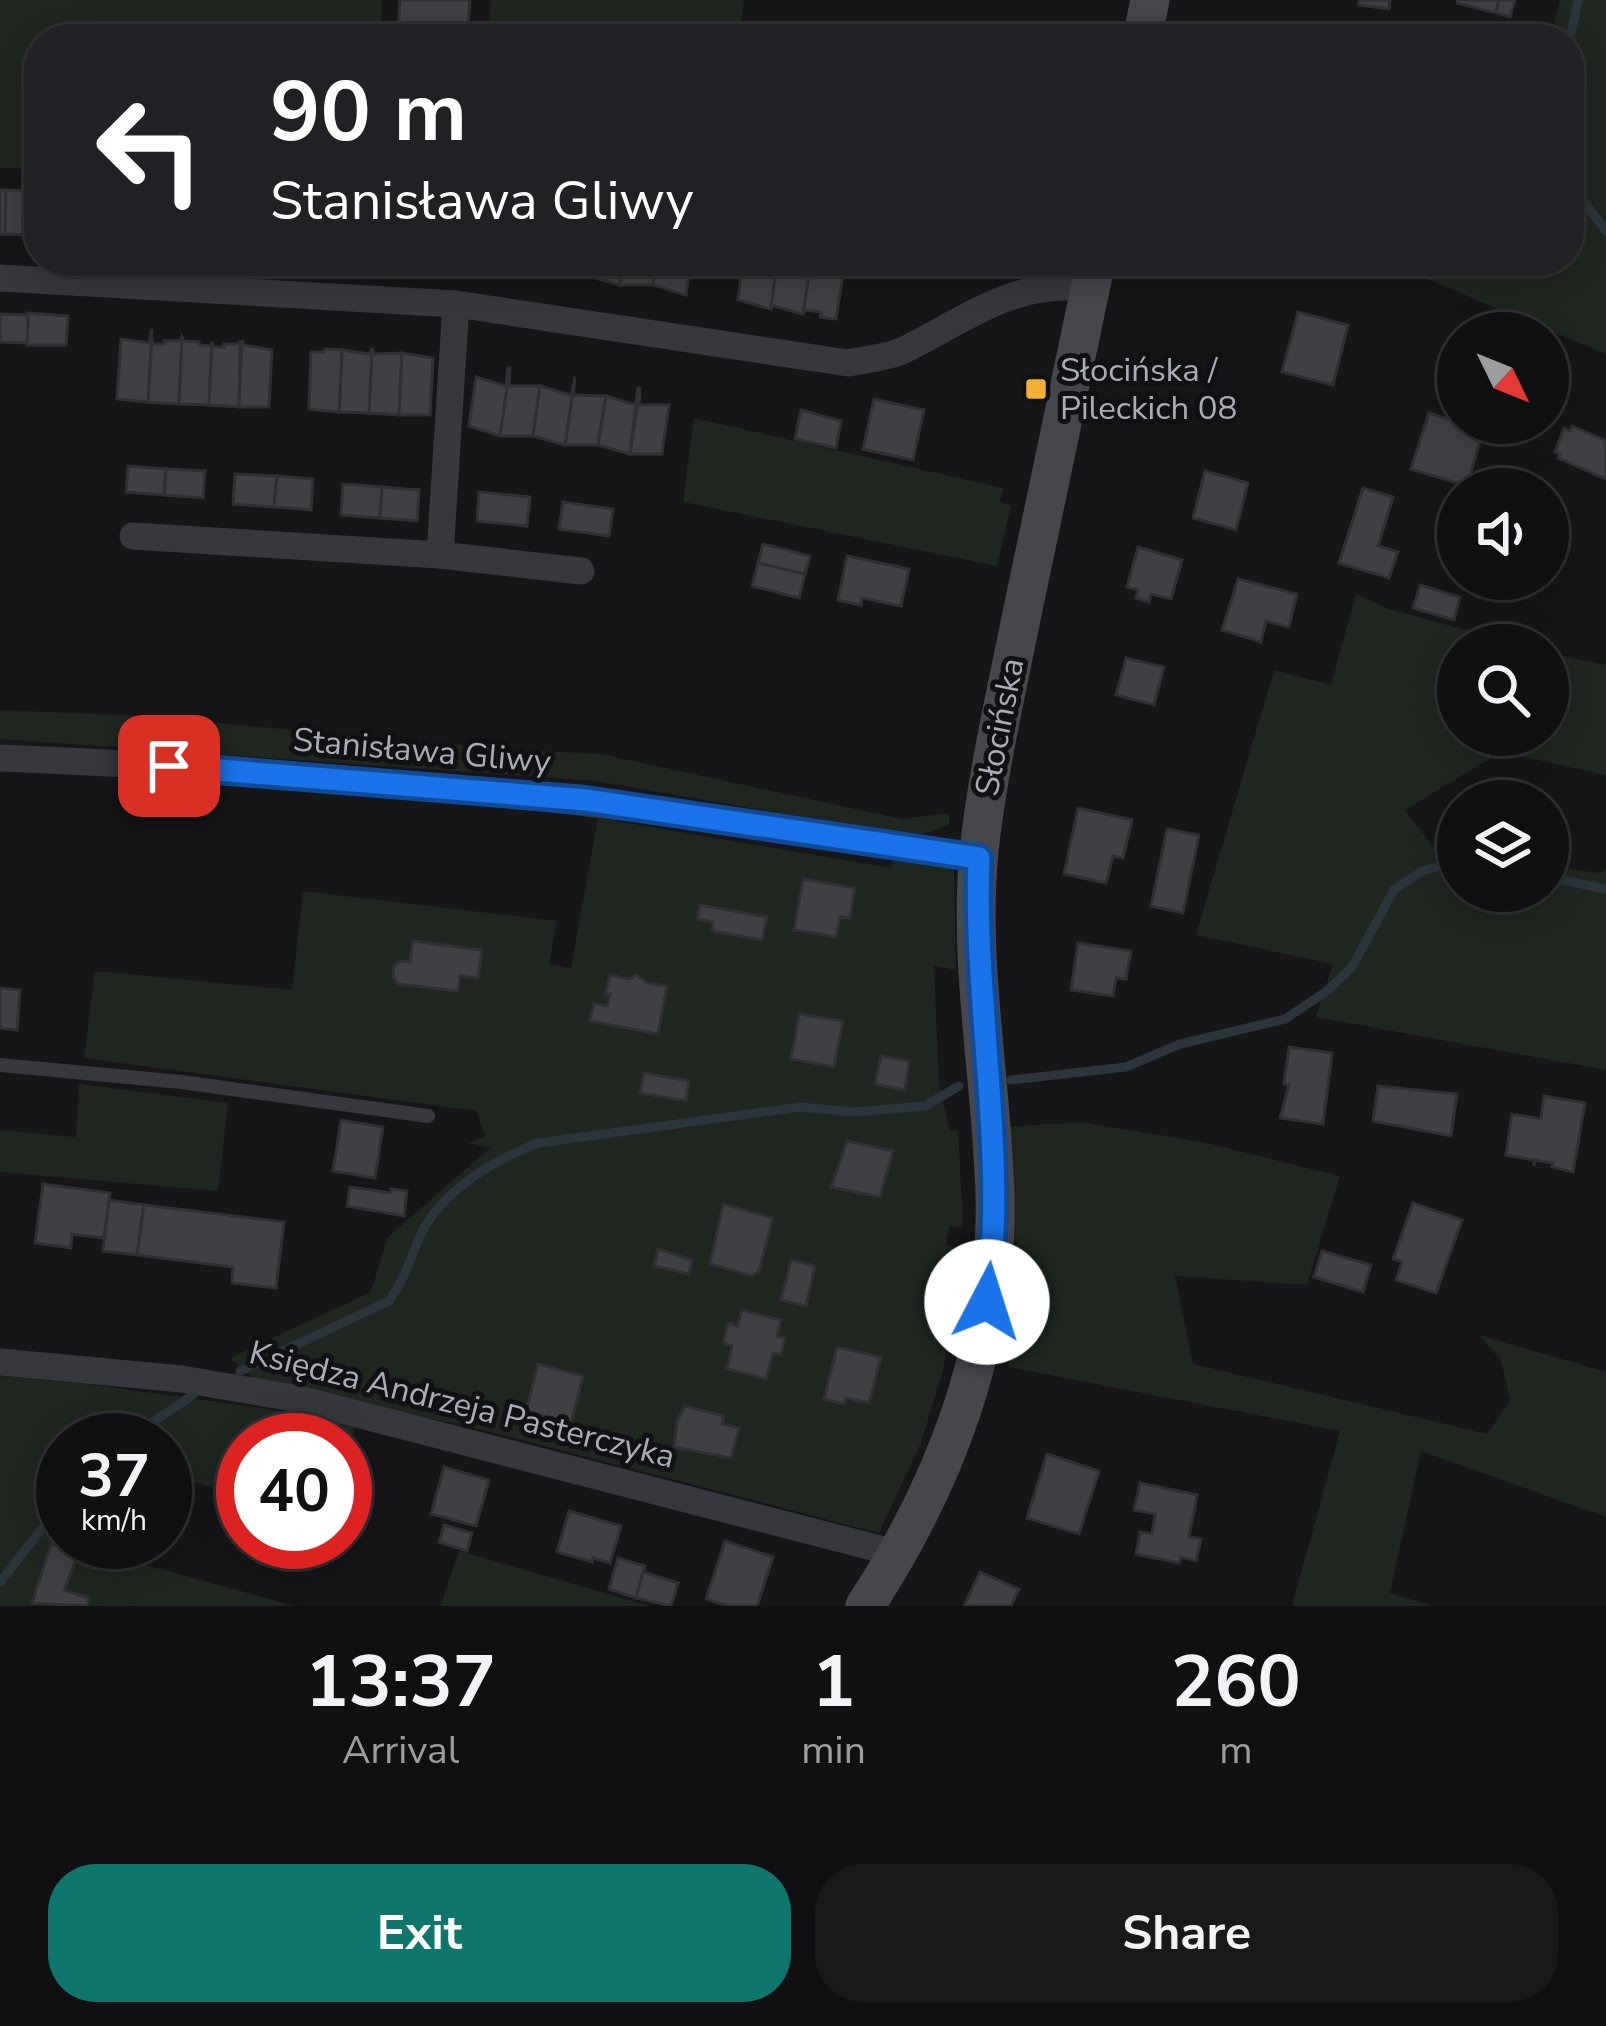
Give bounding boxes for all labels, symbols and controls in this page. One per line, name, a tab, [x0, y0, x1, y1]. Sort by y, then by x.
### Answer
text: 90 m	[270, 55, 467, 170]
icon: left	[72, 72, 228, 228]
text: Stanisława Gliwy	[270, 164, 693, 238]
north arrow	[1437, 312, 1569, 444]
map controls	[1437, 312, 1569, 912]
place label: Słocińska / Pileckich 08	[1060, 348, 1237, 431]
marker: Słocińska / Pileckich 08	[1023, 376, 1049, 402]
button: sound	[1437, 468, 1569, 600]
button: search	[1437, 624, 1569, 756]
street label: Słocińska	[965, 654, 1035, 800]
pin	[118, 715, 220, 817]
street label: Stanisława Gliwy	[291, 717, 553, 785]
icon: arrive	[136, 733, 202, 799]
button: layers	[1437, 780, 1569, 912]
position arrow	[924, 1239, 1050, 1365]
street label: Księdza Andrzeja Pasterczyka	[245, 1330, 679, 1480]
speed limit sign: 40	[216, 1413, 372, 1569]
text: 37	[78, 1435, 150, 1517]
text: km/h	[81, 1500, 147, 1541]
text: 13:37	[305, 1633, 496, 1731]
text: 1	[812, 1633, 855, 1731]
text: 260	[1171, 1633, 1301, 1731]
text: Arrival	[342, 1724, 459, 1777]
text: min	[801, 1724, 866, 1777]
text: m	[1219, 1724, 1253, 1777]
button: Exit	[48, 1864, 791, 2002]
button: Share	[815, 1864, 1558, 2002]

